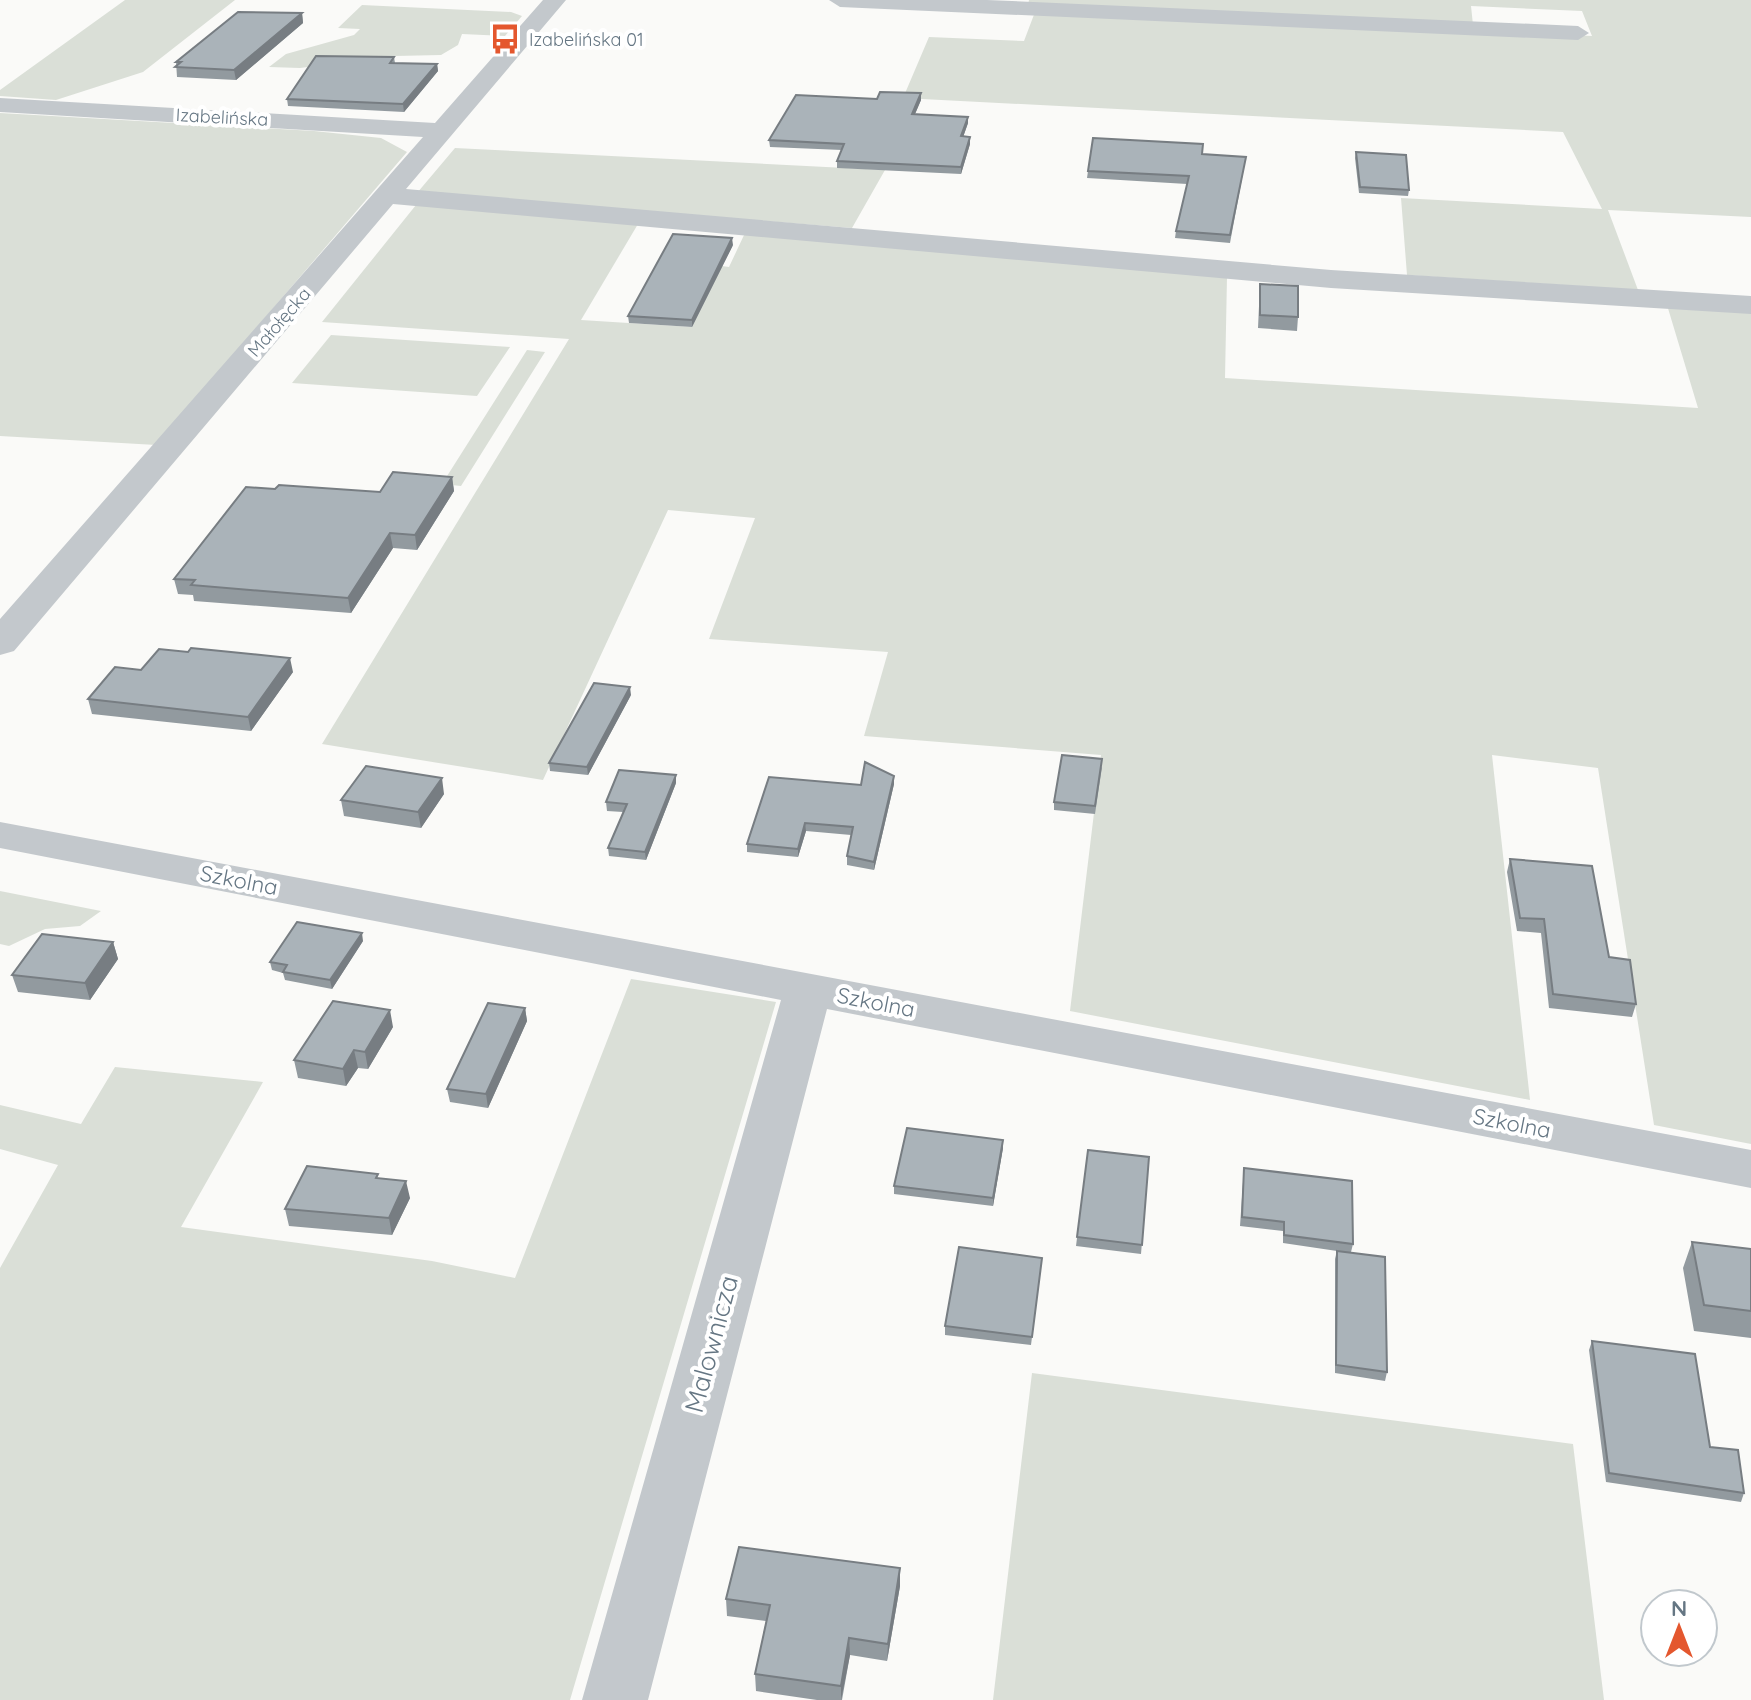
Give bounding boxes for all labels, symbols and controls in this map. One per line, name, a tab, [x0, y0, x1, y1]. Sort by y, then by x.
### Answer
bus stop icon: Izabelińska 01	[488, 22, 522, 56]
place label: Izabelińska 01	[529, 28, 644, 51]
street label: Izabelińska	[175, 103, 269, 131]
street label: Małołęcka	[242, 282, 316, 362]
street label: Szkolna	[198, 859, 280, 901]
street label: Szkolna	[835, 981, 917, 1023]
street label: Szkolna	[1471, 1102, 1553, 1144]
street label: Malownicza	[677, 1272, 745, 1416]
north arrow	[1639, 1588, 1719, 1668]
text: N	[1671, 1594, 1687, 1622]

